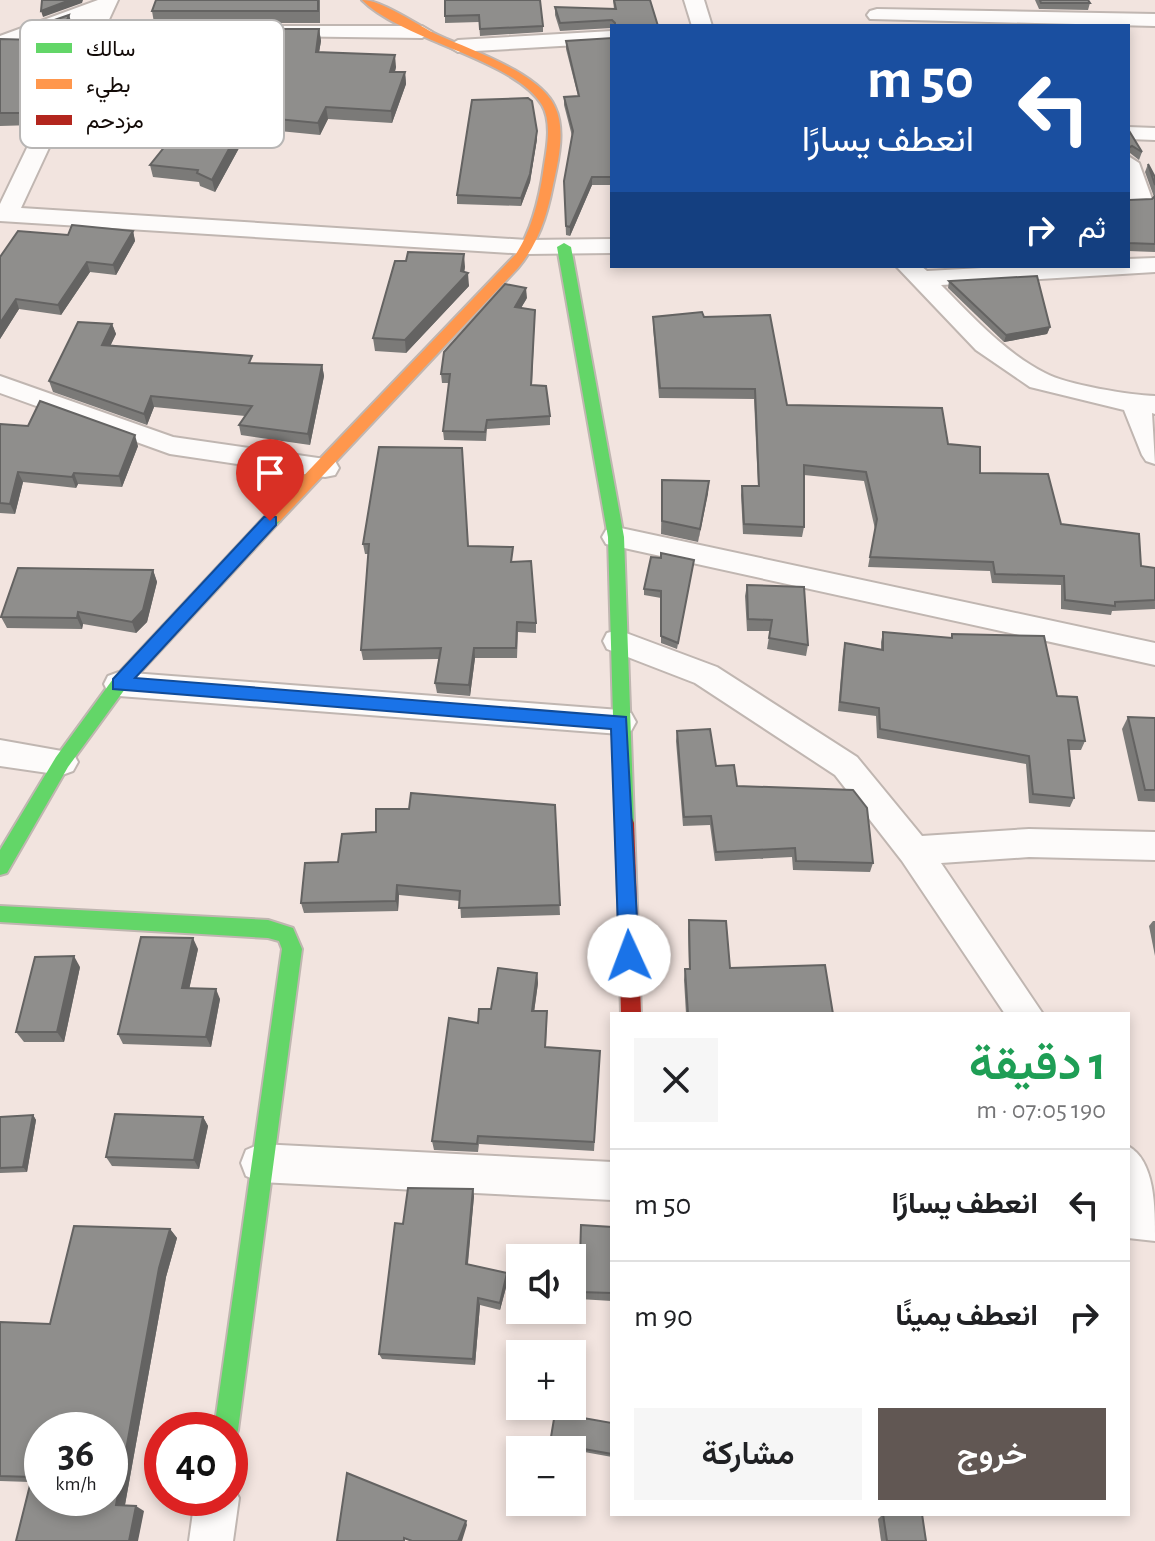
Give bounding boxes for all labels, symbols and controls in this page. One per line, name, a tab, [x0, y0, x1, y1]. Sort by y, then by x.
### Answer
legend	[20, 20, 284, 148]
text: سالك	[86, 38, 135, 60]
text: 50 m	[867, 52, 974, 108]
icon: left	[1002, 56, 1106, 160]
text: بطيء	[86, 74, 131, 103]
text: مزدحم	[86, 110, 144, 135]
text: انعطف يسارًا	[802, 122, 974, 158]
icon: right	[1018, 208, 1062, 252]
text: ثم	[1078, 214, 1106, 244]
pin	[236, 439, 304, 521]
icon: arrive	[248, 451, 292, 495]
position arrow	[587, 914, 671, 998]
button: close	[634, 1038, 718, 1122]
text: 1 دقيقة	[969, 1041, 1106, 1089]
text: 190 m · 07:05	[976, 1097, 1106, 1123]
icon: left	[1062, 1183, 1106, 1227]
text: انعطف يسارًا	[891, 1189, 1038, 1219]
text: 50 m	[634, 1190, 691, 1220]
map controls	[506, 1244, 586, 1516]
button: sound	[506, 1244, 586, 1324]
icon: right	[1062, 1295, 1106, 1339]
text: انعطف يمينًا	[895, 1301, 1038, 1331]
text: 90 m	[634, 1302, 693, 1332]
button: +	[506, 1340, 586, 1420]
button: مشاركة	[634, 1408, 862, 1500]
button: خروج	[878, 1408, 1106, 1500]
speed limit sign: 40	[144, 1412, 248, 1516]
text: 36	[58, 1434, 94, 1474]
button: −	[506, 1436, 586, 1516]
text: km/h	[55, 1474, 97, 1494]

